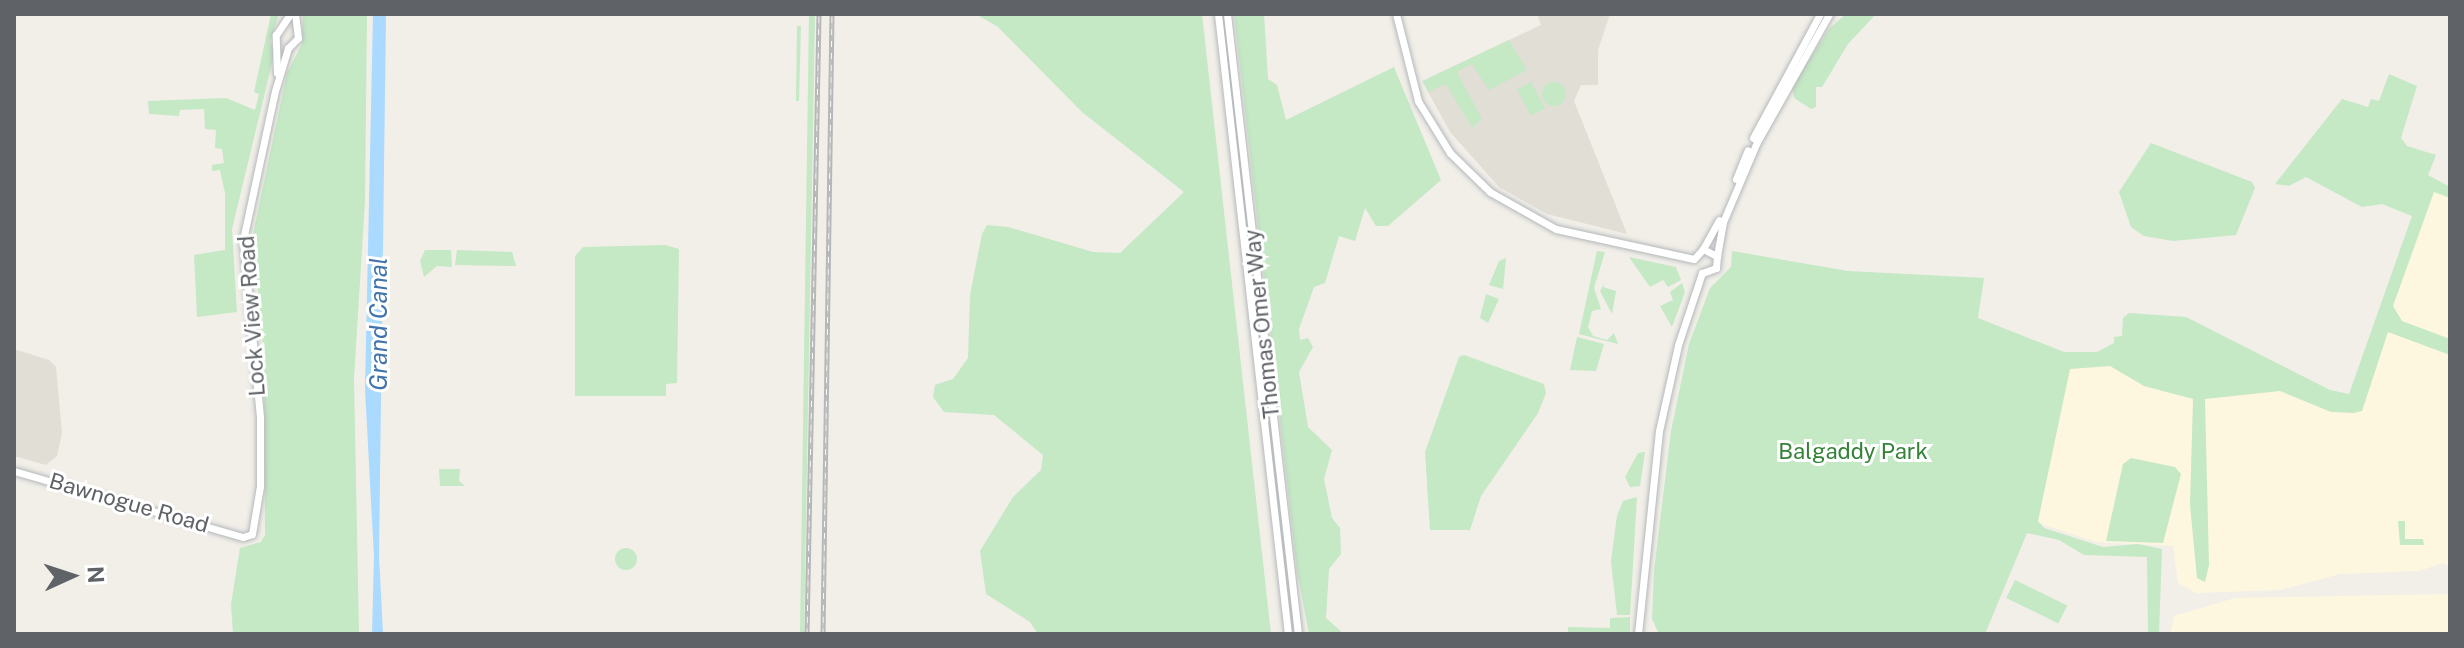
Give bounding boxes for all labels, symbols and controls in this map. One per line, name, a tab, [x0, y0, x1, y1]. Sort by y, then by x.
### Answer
street label: Thomas Omer Way	[1239, 228, 1285, 420]
street label: Lock View Road	[233, 235, 271, 397]
water label: Grand Canal	[365, 257, 393, 391]
park label: Balgaddy Park	[1778, 439, 1928, 465]
street label: Bawnogue Road	[46, 468, 212, 538]
north arrow	[32, 536, 112, 616]
text: N	[83, 565, 109, 584]

